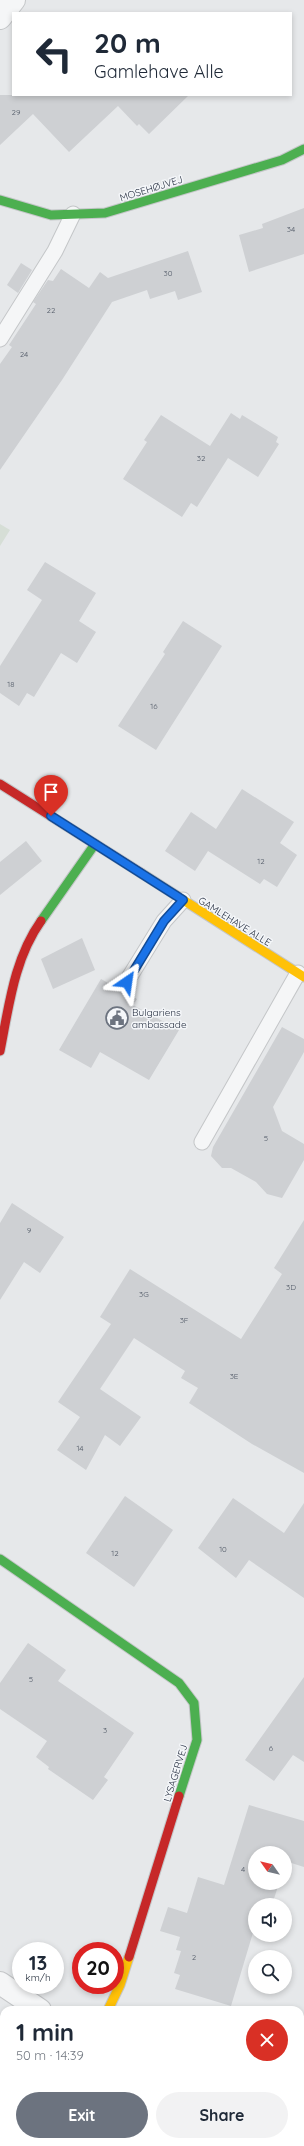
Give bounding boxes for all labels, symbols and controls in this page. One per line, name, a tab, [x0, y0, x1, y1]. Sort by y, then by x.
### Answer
text: 20 m	[94, 25, 161, 60]
icon: left	[28, 28, 80, 80]
text: Gamlehave Alle	[94, 60, 224, 83]
house number: 29	[12, 107, 21, 117]
street label: MOSEHØJVEJ	[118, 173, 184, 204]
house number: 34	[287, 224, 295, 234]
house number: 30	[164, 268, 173, 278]
house number: 22	[47, 305, 56, 315]
house number: 24	[20, 349, 28, 359]
house number: 32	[197, 453, 206, 463]
house number: 18	[7, 679, 15, 689]
house number: 16	[150, 701, 158, 711]
pin	[34, 775, 68, 816]
icon: arrive	[40, 781, 62, 803]
house number: 12	[257, 856, 265, 866]
street label: GAMLEHAVE ALLE	[196, 894, 274, 949]
position arrow	[106, 961, 148, 1003]
public building icon: Bulgariens ambassade	[104, 1005, 130, 1031]
place label: Bulgariens ambassade	[132, 1006, 187, 1031]
house number: 5	[264, 1133, 268, 1143]
house number: 9	[27, 1225, 32, 1235]
house number: 3D	[286, 1282, 296, 1292]
house number: 3G	[139, 1289, 149, 1299]
house number: 3F	[180, 1315, 189, 1325]
house number: 3E	[230, 1371, 239, 1381]
house number: 14	[76, 1443, 84, 1453]
house number: 10	[219, 1544, 227, 1554]
house number: 12	[111, 1548, 119, 1558]
house number: 5	[29, 1674, 33, 1684]
house number: 3	[103, 1725, 107, 1735]
street label: LYSAGERVEJ	[161, 1743, 190, 1803]
house number: 6	[269, 1743, 274, 1753]
north arrow	[248, 1846, 292, 1890]
map controls	[248, 1846, 292, 1994]
house number: 4	[241, 1864, 245, 1874]
button: sound	[248, 1898, 292, 1942]
speed limit sign: 20	[72, 1942, 124, 1994]
text: 13	[29, 1950, 47, 1975]
button: search	[248, 1950, 292, 1994]
house number: 2	[192, 1952, 197, 1962]
text: km/h	[25, 1971, 51, 1984]
text: 1 min	[16, 2017, 74, 2047]
button: close	[246, 2019, 288, 2061]
text: 50 m · 14:39	[16, 2047, 84, 2063]
button: Exit	[16, 2092, 148, 2138]
button: Share	[156, 2092, 288, 2138]

